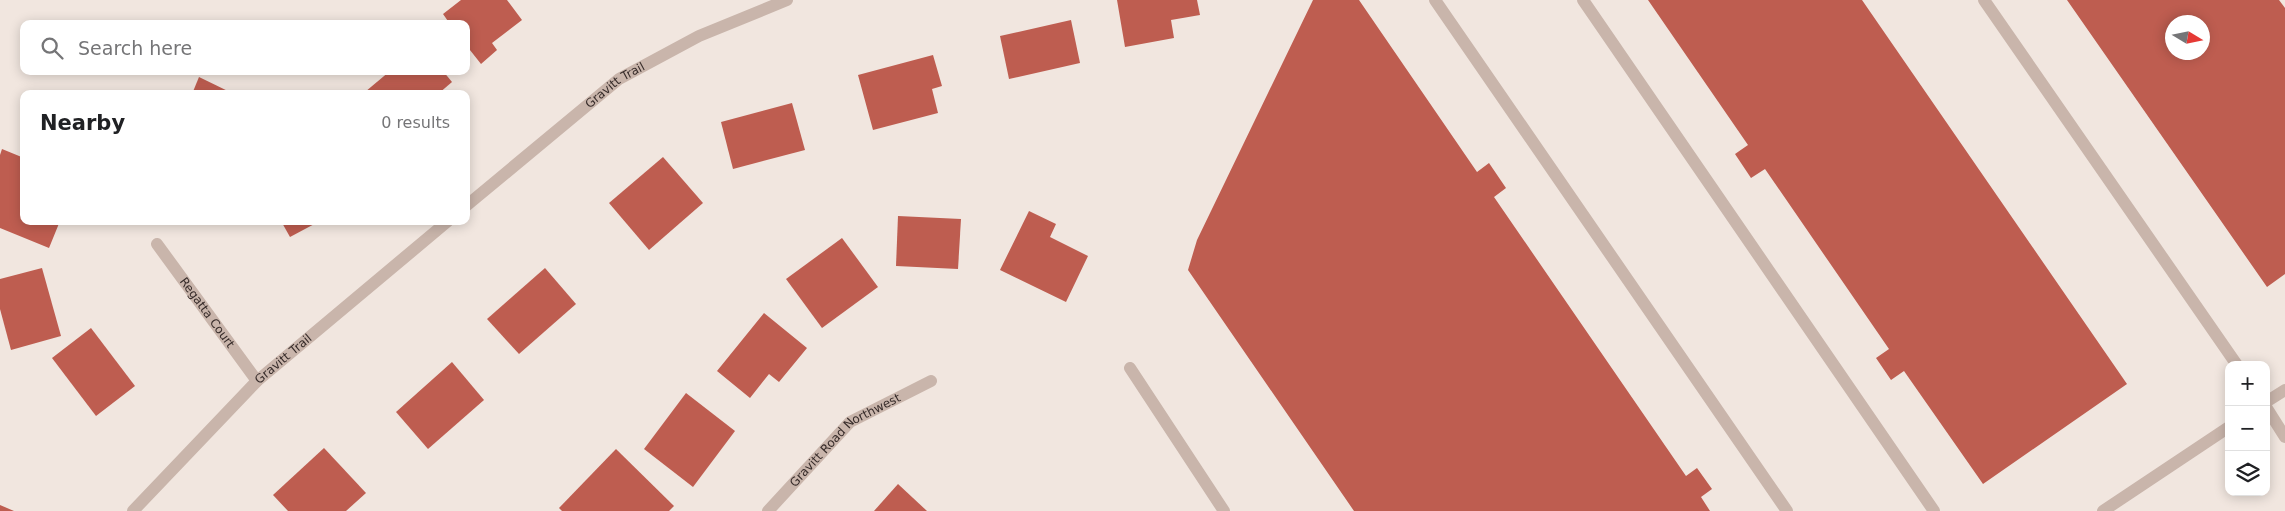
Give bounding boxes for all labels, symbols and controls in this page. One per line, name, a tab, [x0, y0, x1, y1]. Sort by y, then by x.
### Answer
north arrow	[2165, 15, 2210, 60]
search box	[20, 20, 470, 75]
icon: search	[38, 34, 66, 62]
text: Search here	[78, 37, 192, 59]
street label: Gravitt Trail	[582, 60, 647, 111]
text: Nearby	[40, 111, 125, 135]
text: 0 results	[381, 113, 450, 132]
street label: Regatta Court	[177, 275, 238, 351]
street label: Gravitt Trail	[252, 331, 315, 387]
map controls	[2225, 361, 2270, 496]
button: +	[2225, 361, 2270, 406]
street label: Gravitt Road Northwest	[787, 391, 903, 490]
button: −	[2225, 406, 2270, 451]
button: layers	[2225, 451, 2270, 496]

